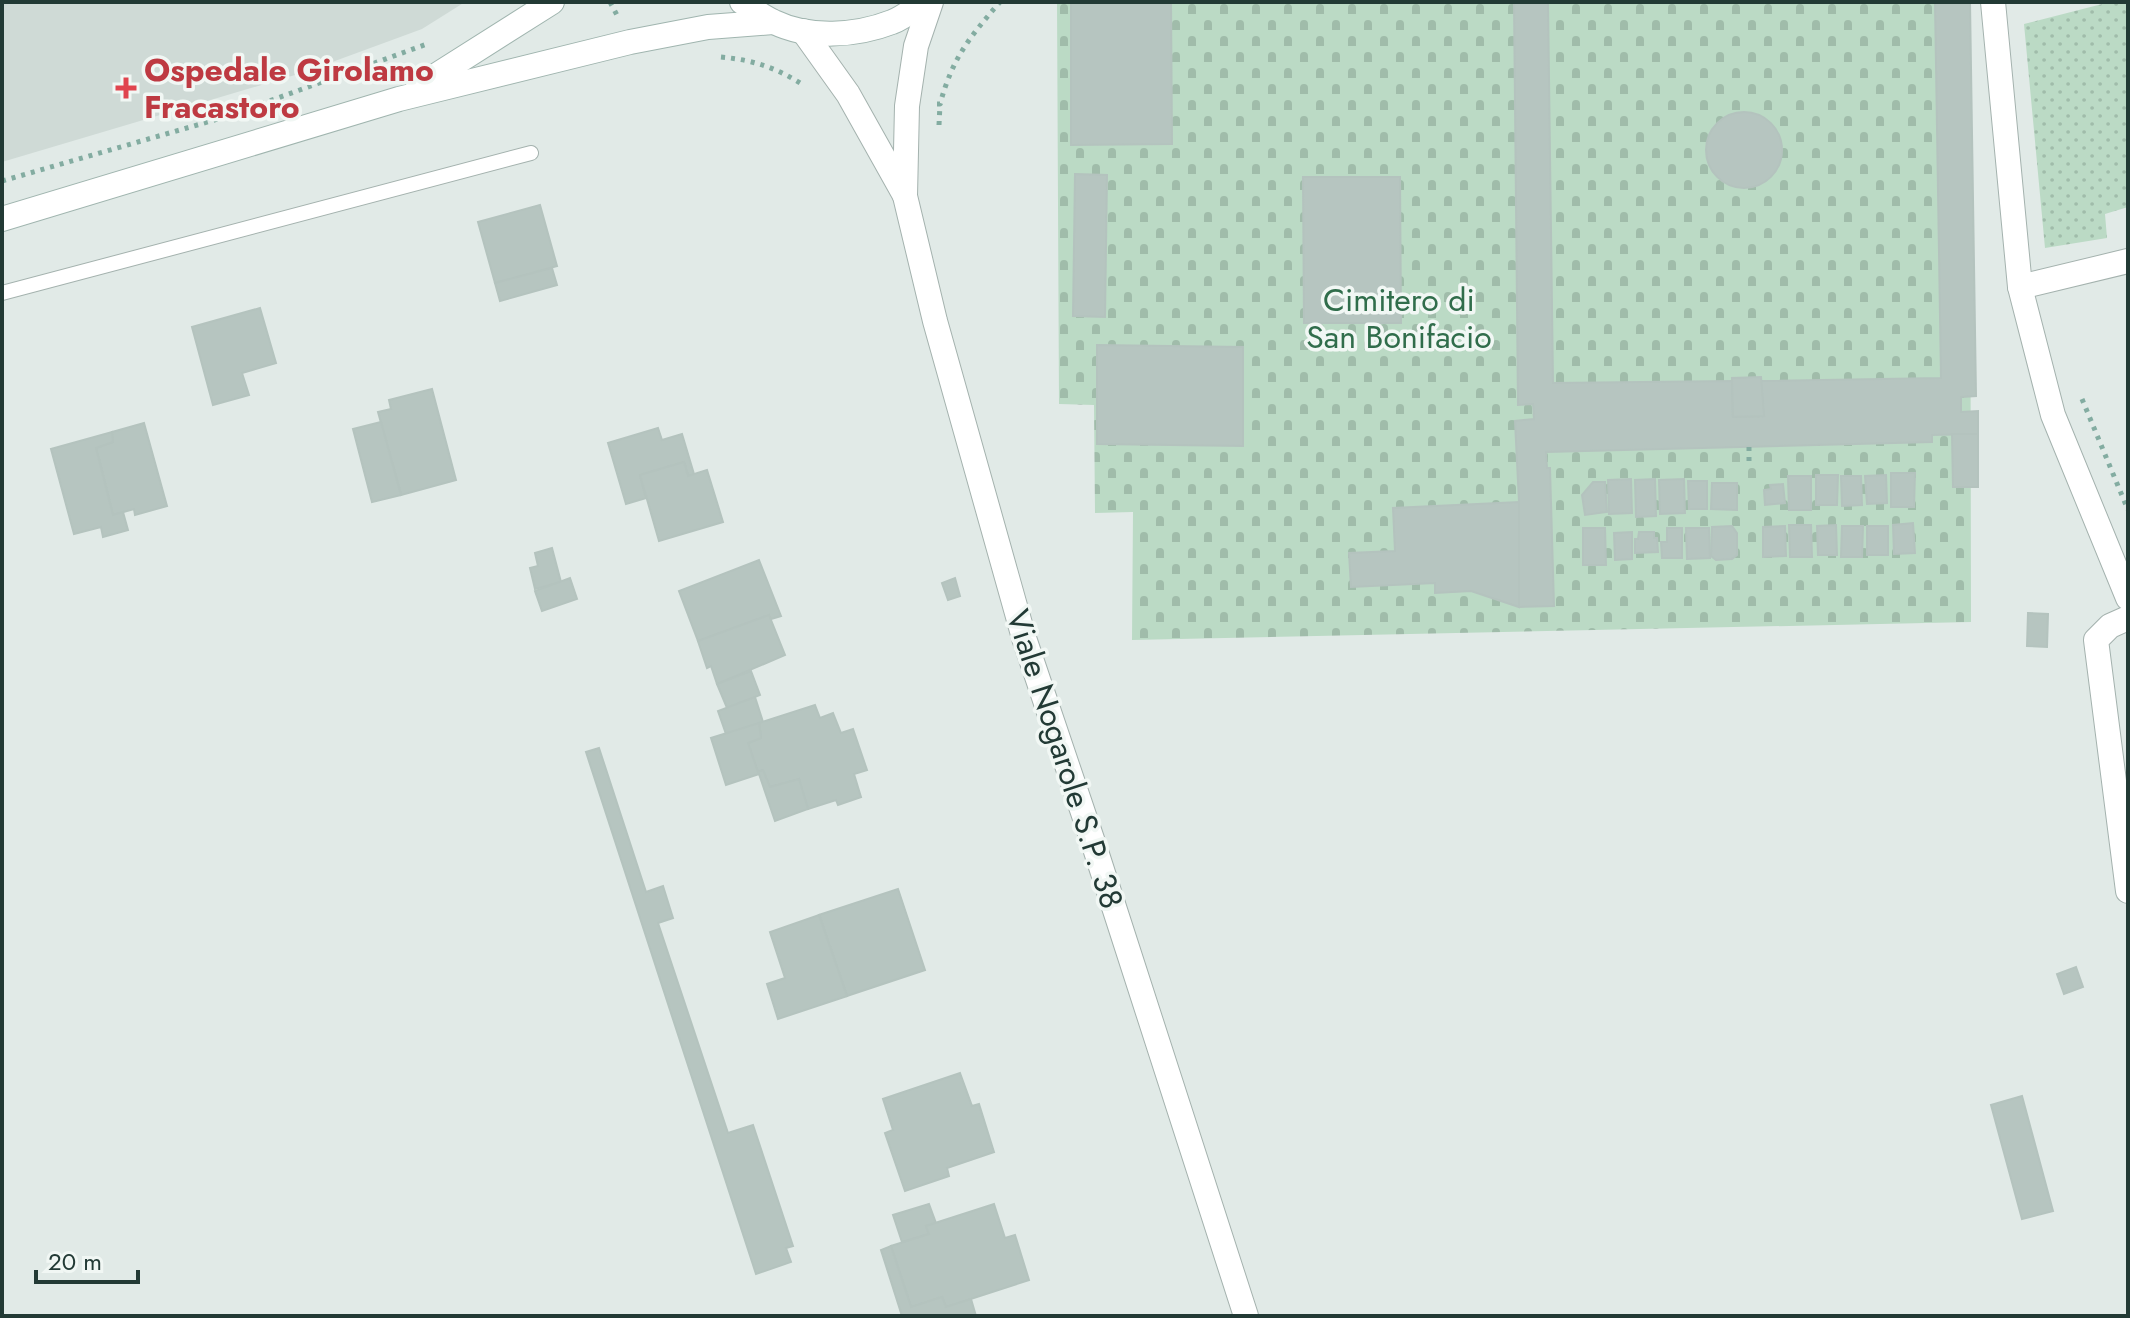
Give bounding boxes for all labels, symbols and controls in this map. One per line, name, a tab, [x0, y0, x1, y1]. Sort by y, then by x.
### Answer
place label: Ospedale Girolamo Fracastoro	[144, 47, 434, 130]
marker: Ospedale Girolamo Fracastoro	[115, 77, 137, 99]
park label: Cimitero di San Bonifacio	[1306, 277, 1492, 360]
street label: Viale Nogarole S.P. 38	[995, 603, 1135, 915]
scale bar	[36, 1234, 138, 1284]
text: 20 m	[48, 1244, 102, 1279]

